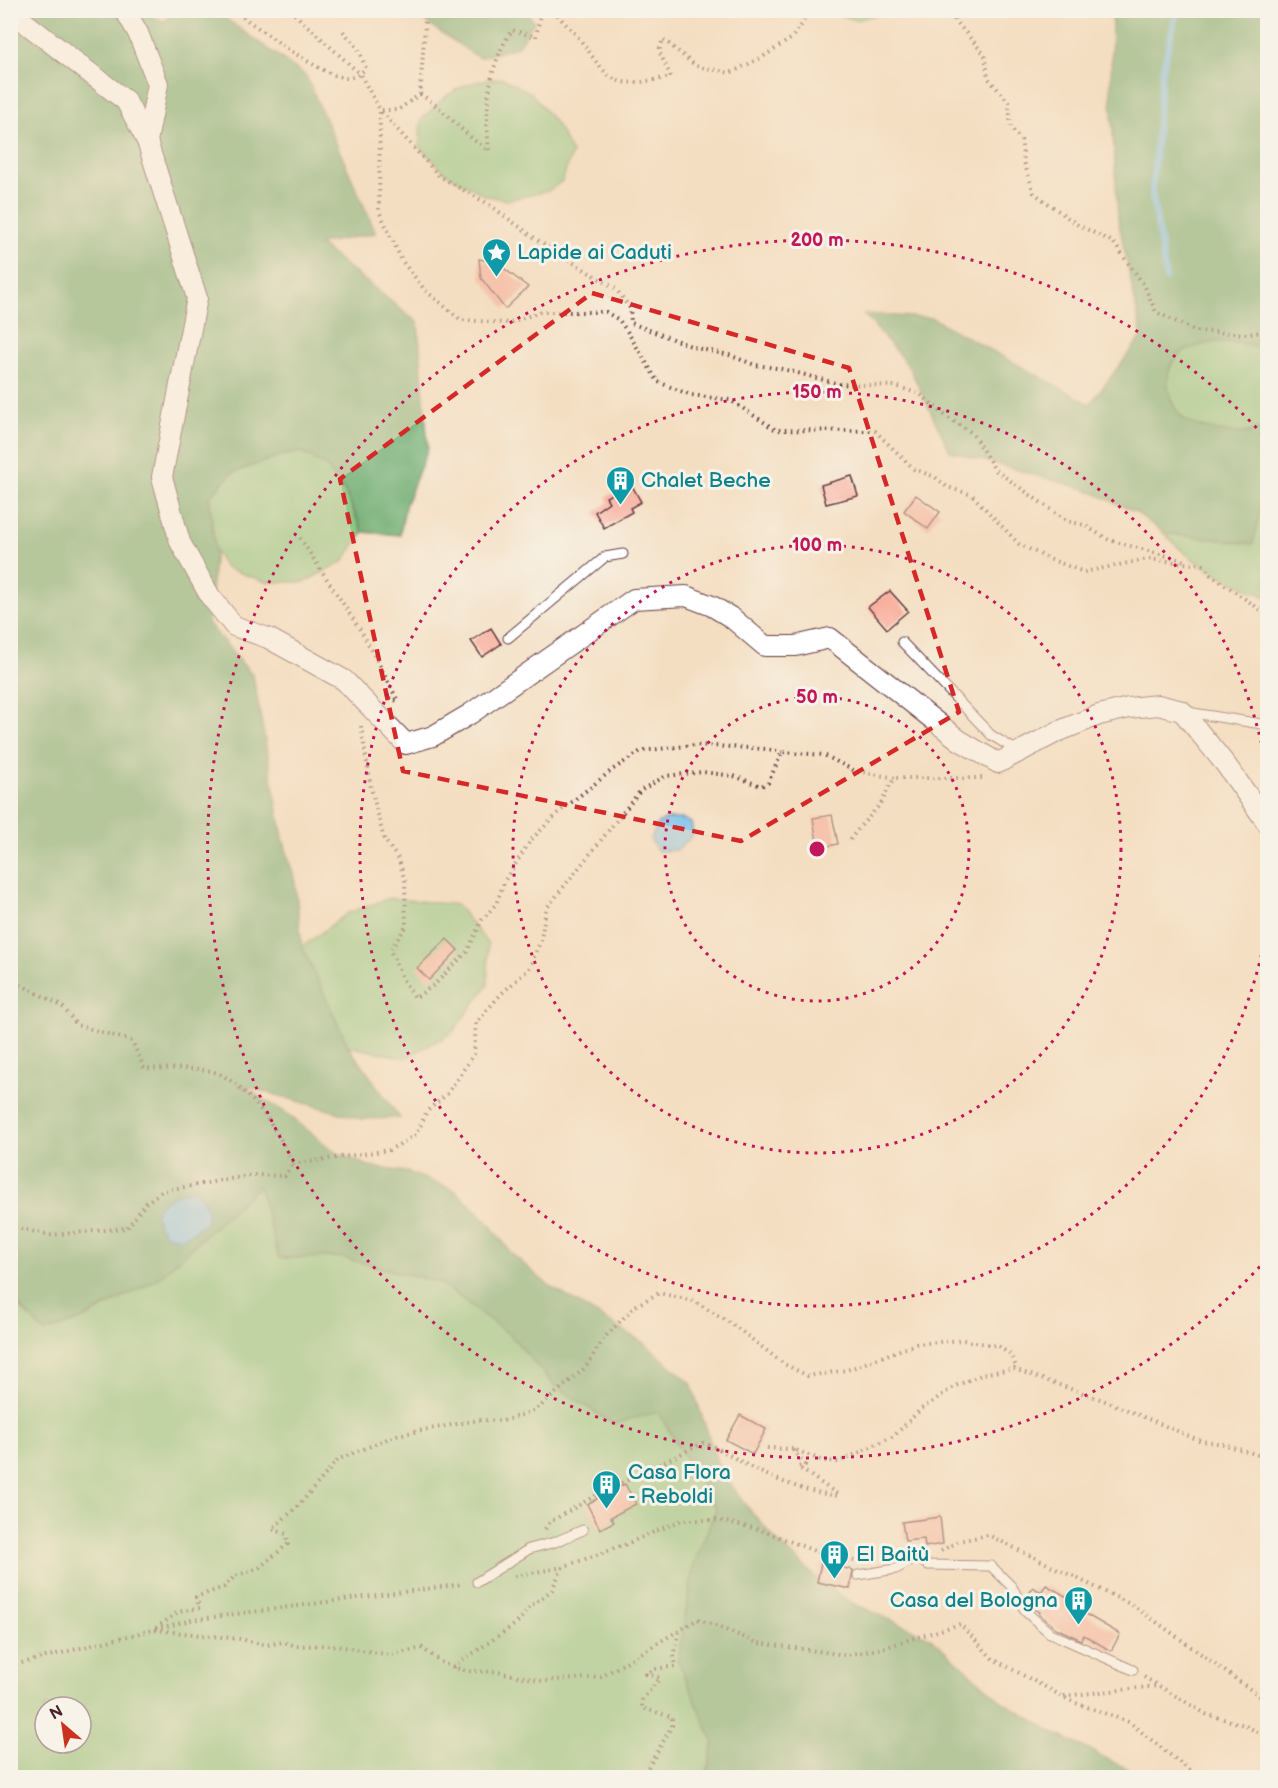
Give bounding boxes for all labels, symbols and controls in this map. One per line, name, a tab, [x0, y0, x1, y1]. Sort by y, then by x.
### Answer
text: 200 m	[790, 230, 844, 251]
place icon: Lapide ai Caduti	[480, 236, 512, 278]
place label: Lapide ai Caduti	[517, 240, 672, 265]
text: 150 m	[792, 382, 842, 403]
building icon: Chalet Beche	[604, 464, 636, 506]
place label: Chalet Beche	[641, 468, 771, 493]
text: 100 m	[792, 535, 842, 556]
text: 50 m	[796, 687, 838, 708]
centre of rings	[807, 839, 827, 859]
place label: Casa Flora - Reboldi	[628, 1460, 731, 1509]
building icon: Casa Flora - Reboldi	[591, 1468, 623, 1510]
building icon: El Baitù	[819, 1538, 851, 1580]
place label: El Baitù	[856, 1542, 929, 1567]
building icon: Casa del Bologna	[1063, 1584, 1095, 1626]
place label: Casa del Bologna	[890, 1588, 1058, 1613]
north arrow	[33, 1695, 93, 1755]
text: N	[47, 1702, 66, 1724]

